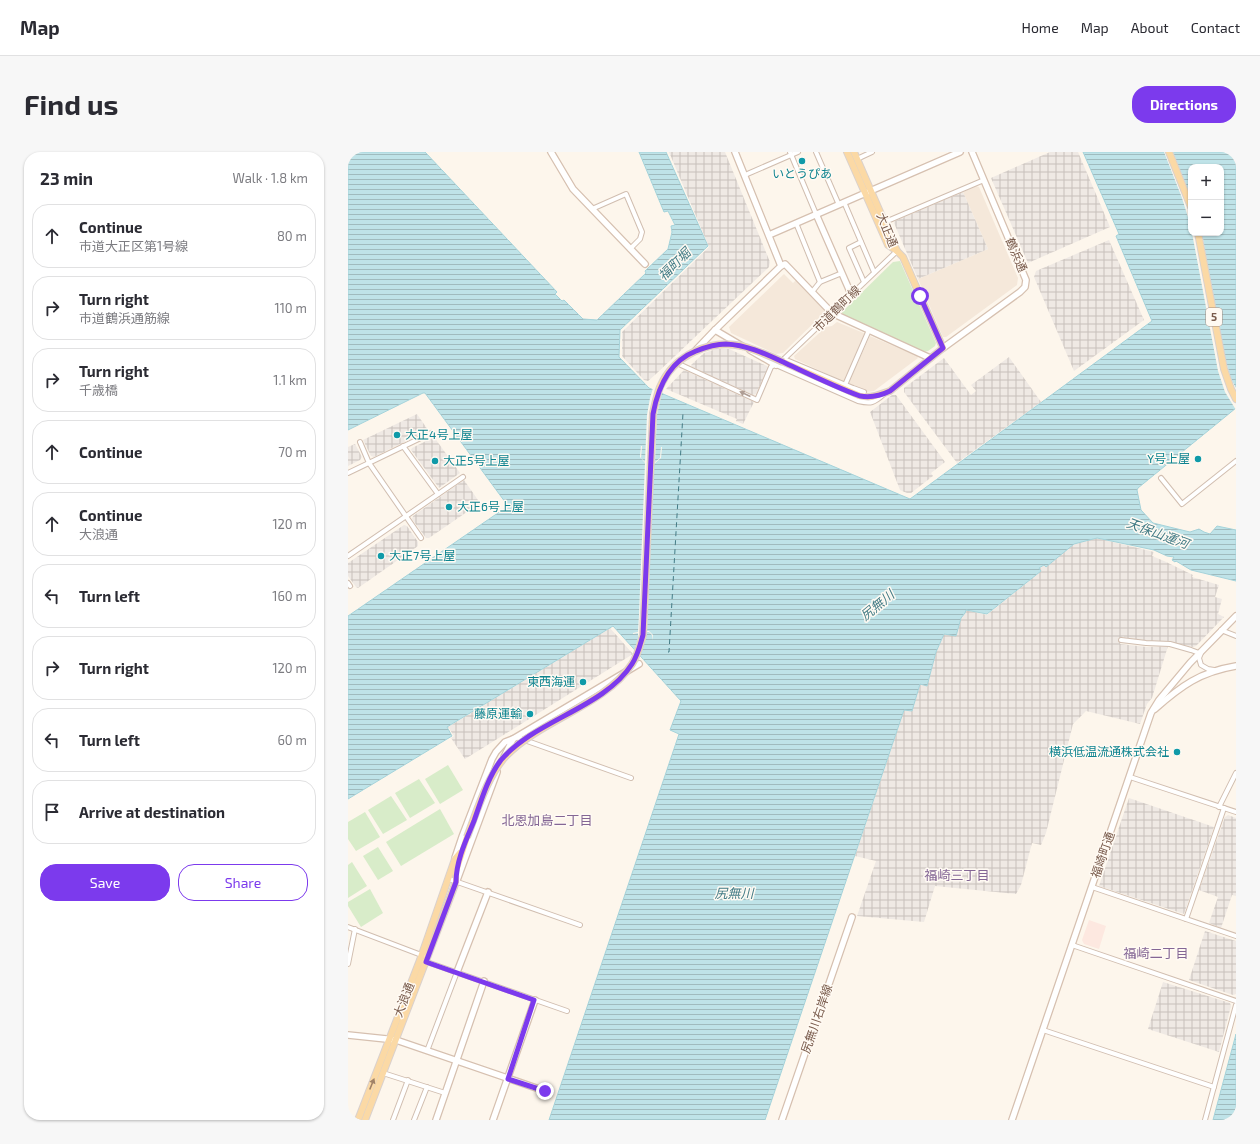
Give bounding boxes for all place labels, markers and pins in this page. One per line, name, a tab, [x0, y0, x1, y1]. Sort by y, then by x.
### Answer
marker: いとうぴあ	[797, 156, 807, 166]
place label: いとうぴあ	[772, 166, 832, 180]
place label: 大正4号上屋	[405, 427, 472, 441]
marker: 大正4号上屋	[392, 430, 402, 440]
place label: Y号上屋	[1147, 451, 1190, 465]
place label: 大正5号上屋	[443, 453, 509, 467]
marker: Y号上屋	[1193, 454, 1203, 464]
marker: 大正5号上屋	[430, 456, 440, 466]
place label: 大正6号上屋	[457, 499, 524, 513]
marker: 大正6号上屋	[444, 502, 454, 512]
place label: 大正7号上屋	[389, 548, 455, 562]
marker: 大正7号上屋	[376, 551, 386, 561]
place label: 東西海運	[527, 674, 575, 688]
marker: 東西海運	[578, 677, 588, 687]
place label: 藤原運輸	[474, 706, 522, 720]
marker: 藤原運輸	[525, 709, 535, 719]
place label: 横浜低温流通株式会社	[1049, 744, 1169, 758]
marker: 横浜低温流通株式会社	[1172, 747, 1182, 757]

